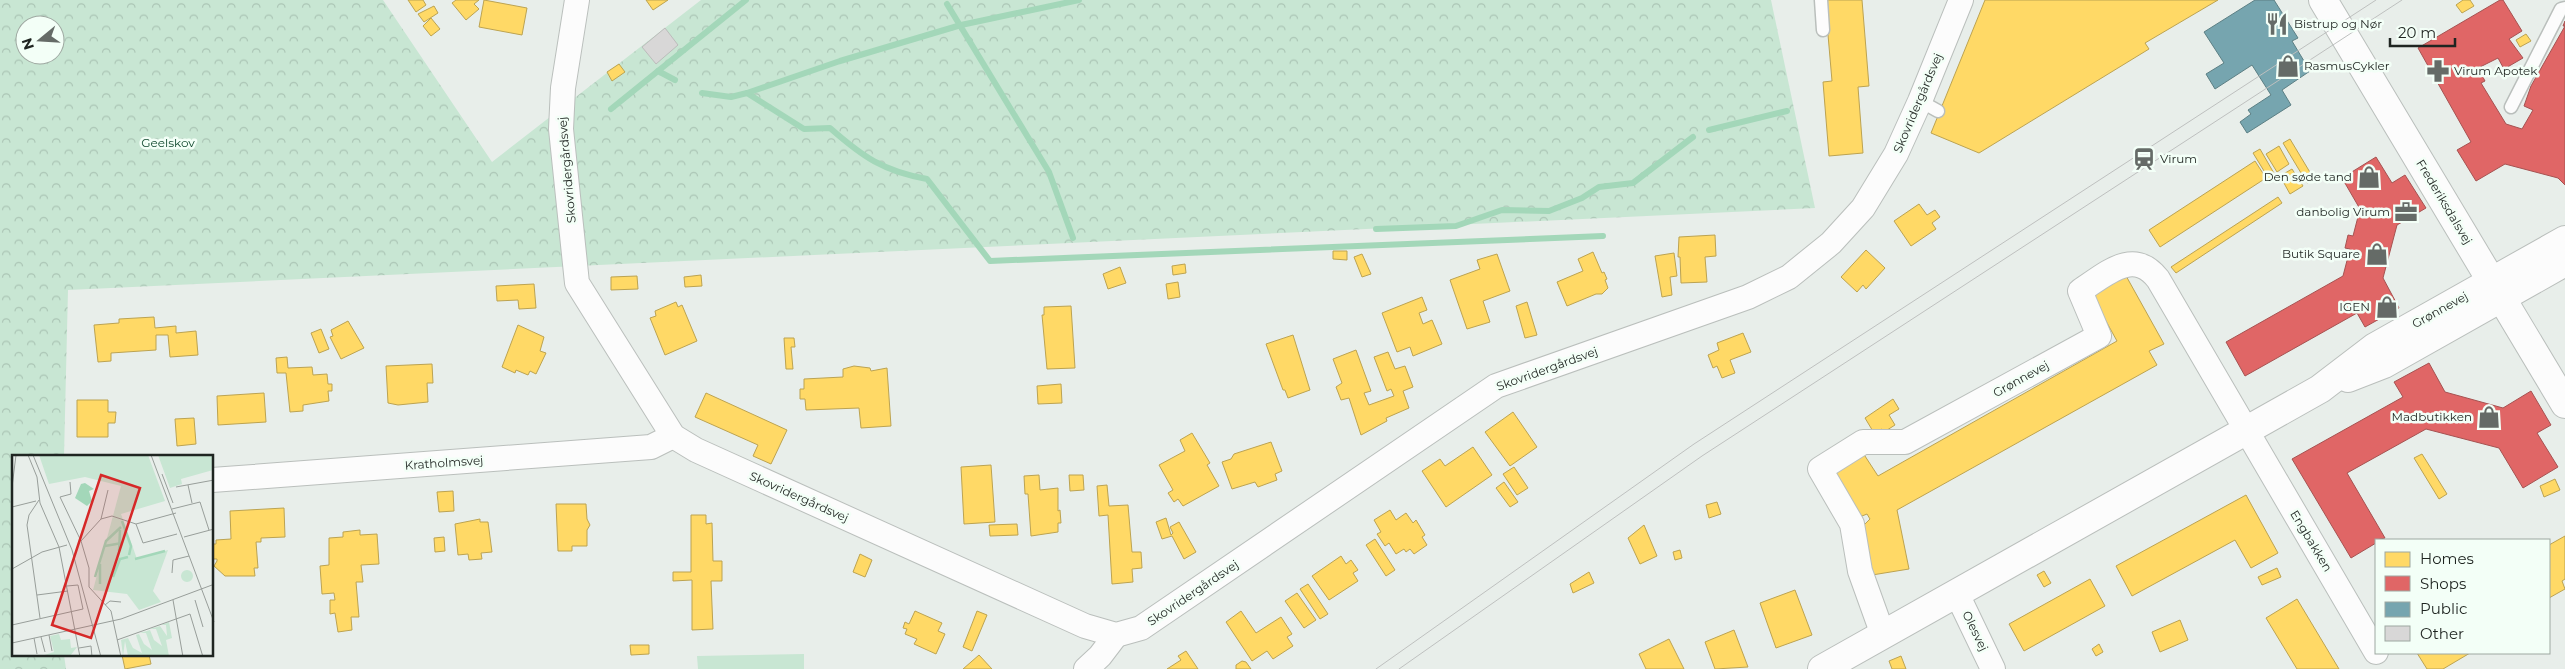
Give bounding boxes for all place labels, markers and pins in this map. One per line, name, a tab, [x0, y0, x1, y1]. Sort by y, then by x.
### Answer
restaurant icon: Bistrup og Nør	[2264, 11, 2290, 37]
place label: Bistrup og Nør	[2294, 16, 2382, 31]
shop icon: RasmusCykler	[2275, 53, 2301, 79]
place label: RasmusCykler	[2304, 58, 2390, 73]
pharmacy icon: Virum Apotek	[2425, 58, 2451, 84]
place label: Virum Apotek	[2454, 63, 2538, 78]
station icon: Virum	[2131, 146, 2157, 172]
place label: Virum	[2160, 151, 2197, 166]
shop icon: Den søde tand	[2356, 164, 2382, 190]
place label: Den søde tand	[2264, 169, 2352, 184]
office icon: danbolig Virum	[2393, 199, 2419, 225]
place label: danbolig Virum	[2296, 204, 2390, 219]
shop icon: Butik Square	[2364, 241, 2390, 267]
place label: Butik Square	[2282, 246, 2360, 261]
shop icon: IGEN	[2374, 294, 2400, 320]
place label: IGEN	[2339, 299, 2370, 314]
shop icon: Madbutikken	[2476, 404, 2502, 430]
place label: Madbutikken	[2392, 409, 2472, 424]

